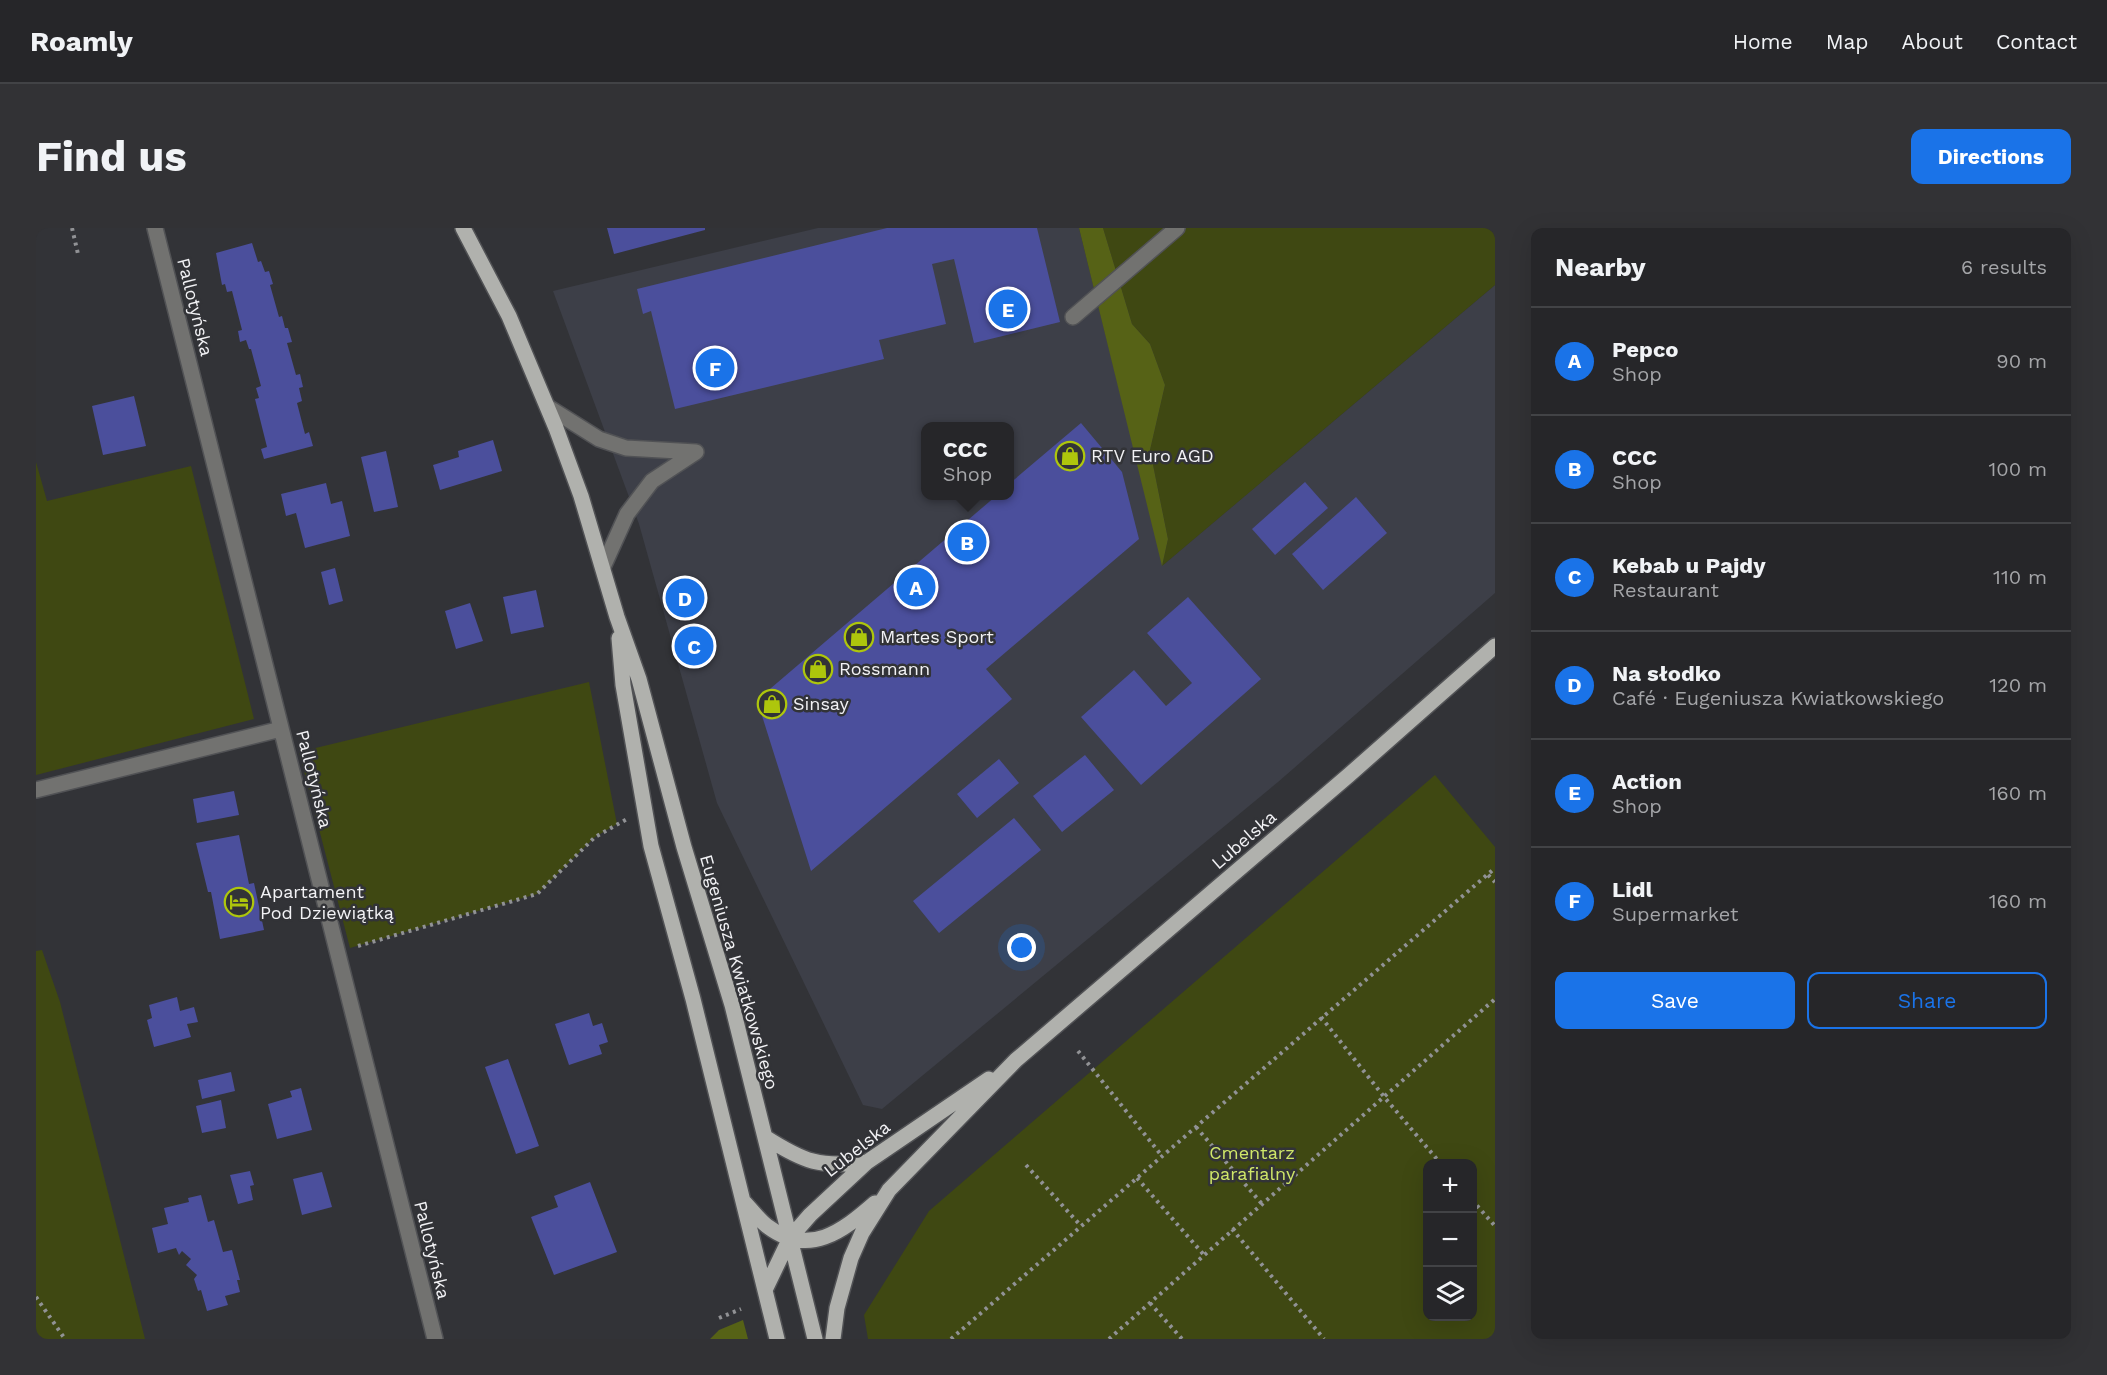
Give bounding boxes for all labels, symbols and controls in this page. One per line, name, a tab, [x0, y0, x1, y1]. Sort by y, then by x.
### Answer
text: Roamly	[30, 25, 133, 58]
text: Home	[1733, 29, 1793, 54]
text: Map	[1826, 29, 1869, 54]
text: About	[1902, 29, 1963, 54]
text: Contact	[1996, 29, 2077, 54]
button: Directions	[1911, 129, 2071, 184]
text: Find us	[36, 132, 187, 181]
text: Nearby	[1555, 252, 1646, 282]
text: 6 results	[1961, 255, 2047, 279]
street label: Pallotyńska	[173, 256, 218, 358]
pin: E	[988, 286, 1028, 332]
text: Pepco	[1612, 337, 1679, 362]
pin: F	[696, 346, 734, 390]
text: A	[1568, 349, 1581, 373]
text: 90 m	[1996, 349, 2047, 373]
text: Shop	[1612, 362, 1662, 386]
popup	[921, 422, 1014, 500]
text: CCC	[943, 437, 988, 462]
shop icon: RTV Euro AGD	[1054, 440, 1086, 472]
place label: RTV Euro AGD	[1091, 445, 1214, 466]
text: CCC	[1612, 445, 1657, 470]
text: B	[1568, 457, 1581, 481]
text: 100 m	[1988, 457, 2047, 481]
text: Shop	[943, 462, 992, 486]
text: Shop	[1612, 470, 1662, 494]
pin: B	[948, 520, 986, 564]
text: Kebab u Pajdy	[1612, 553, 1766, 578]
pin: A	[896, 564, 936, 610]
text: C	[1568, 565, 1581, 589]
text: 110 m	[1993, 565, 2047, 589]
pin: D	[666, 576, 704, 620]
text: Restaurant	[1612, 578, 1719, 602]
shop icon: Martes Sport	[843, 621, 875, 653]
pin: C	[674, 624, 714, 668]
place label: Martes Sport	[880, 626, 994, 647]
shop icon: Rossmann	[802, 653, 834, 685]
place label: Rossmann	[839, 658, 930, 679]
text: Na słodko	[1612, 661, 1721, 686]
text: D	[1567, 673, 1582, 697]
text: 120 m	[1989, 673, 2047, 697]
text: Café · Eugeniusza Kwiatkowskiego	[1612, 686, 1944, 710]
shop icon: Sinsay	[756, 688, 788, 720]
place label: Sinsay	[793, 693, 850, 714]
street label: Pallotyńska	[292, 728, 337, 830]
text: Action	[1612, 769, 1682, 794]
text: E	[1568, 781, 1581, 805]
text: 160 m	[1989, 781, 2047, 805]
text: Shop	[1612, 794, 1662, 818]
street label: Lubelska	[1207, 806, 1280, 873]
street label: Eugeniusza Kwiatkowskiego	[696, 852, 783, 1092]
text: Lidl	[1612, 877, 1653, 902]
place label: Apartament Pod Dziewiątką	[260, 881, 394, 923]
hotel icon: Apartament Pod Dziewiątką	[223, 886, 255, 918]
text: F	[1568, 889, 1581, 913]
text: 160 m	[1989, 889, 2047, 913]
text: Supermarket	[1612, 902, 1738, 926]
your location	[1007, 933, 1036, 962]
button: Save	[1555, 972, 1795, 1029]
button: Share	[1807, 972, 2047, 1029]
street label: Lubelska	[819, 1116, 894, 1181]
park label: Cmentarz parafialny	[1209, 1142, 1296, 1184]
map controls	[1423, 1159, 1477, 1321]
button: +	[1423, 1159, 1477, 1213]
street label: Pallotyńska	[410, 1199, 455, 1301]
button: −	[1423, 1213, 1477, 1267]
button: layers	[1423, 1267, 1477, 1321]

